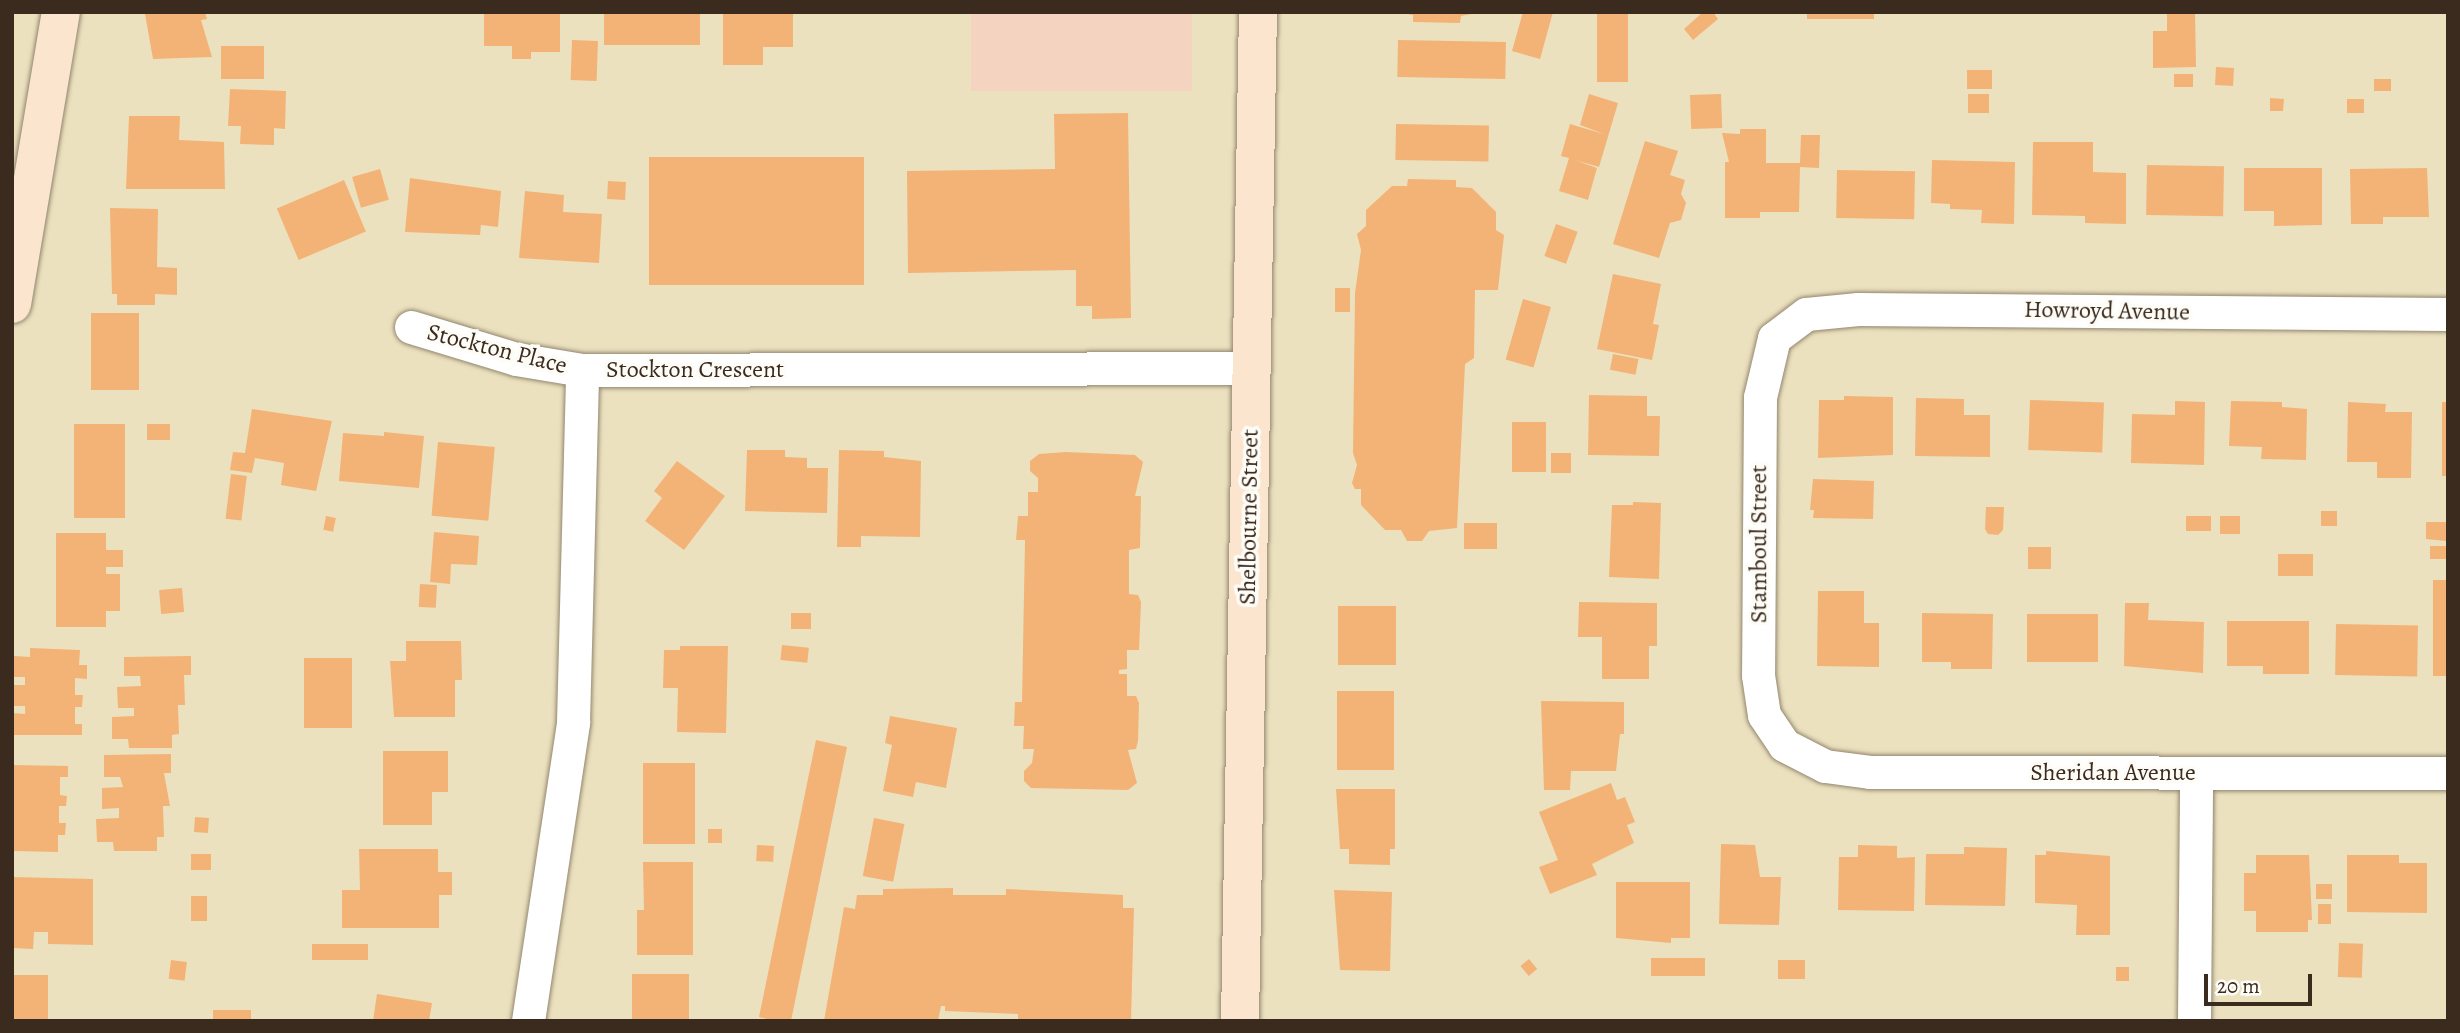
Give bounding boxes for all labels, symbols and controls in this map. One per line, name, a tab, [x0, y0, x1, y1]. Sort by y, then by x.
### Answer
street label: Howroyd Avenue	[2024, 295, 2190, 327]
street label: Stockton Place	[424, 318, 570, 380]
street label: Stockton Crescent	[606, 356, 784, 384]
street label: Shelbourne Street	[1233, 429, 1265, 605]
street label: Stamboul Street	[1745, 465, 1773, 623]
street label: Sheridan Avenue	[2030, 759, 2196, 787]
scale bar	[2208, 960, 2316, 1004]
text: 20 m	[2217, 972, 2260, 1000]

